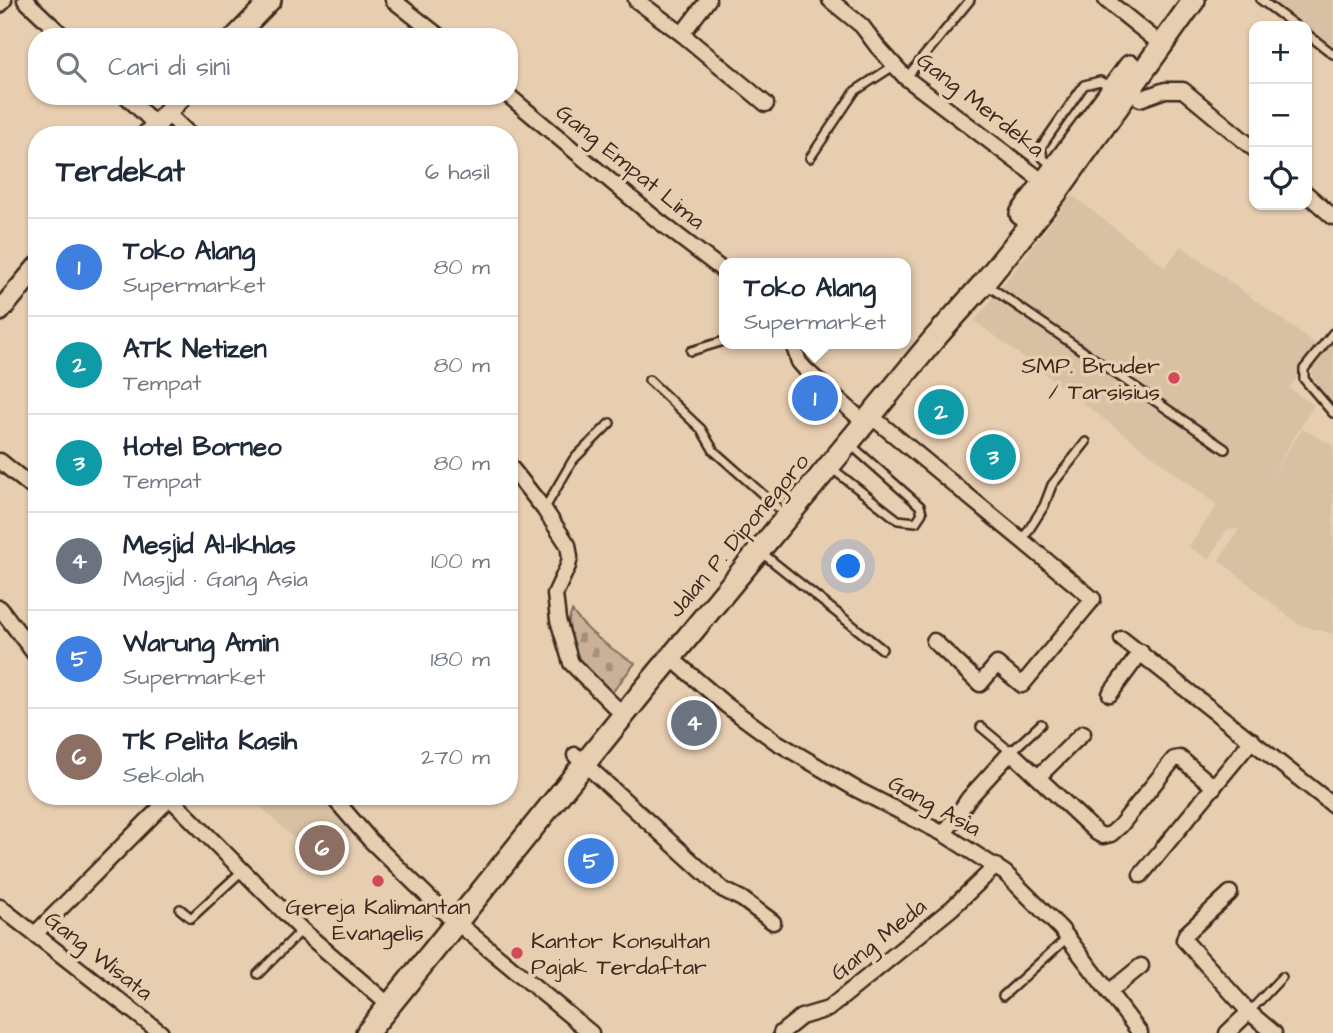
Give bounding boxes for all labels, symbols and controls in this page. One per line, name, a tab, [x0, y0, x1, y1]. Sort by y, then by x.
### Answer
map controls	[1249, 21, 1312, 210]
button: +	[1249, 21, 1312, 84]
search box	[28, 28, 518, 105]
street label: Gang Merdeka	[909, 45, 1051, 166]
icon: search	[52, 48, 90, 86]
text: Cari di sini	[108, 49, 230, 85]
button: −	[1249, 84, 1312, 147]
street label: Gang Empat Lima	[548, 97, 712, 238]
button: locate	[1249, 147, 1312, 210]
text: Terdekat	[56, 151, 185, 193]
text: 6 hasil	[425, 156, 490, 188]
text: Toko Alang	[123, 233, 255, 269]
text: 1	[78, 251, 80, 283]
text: 80 m	[433, 251, 490, 283]
popup	[719, 258, 911, 349]
text: Supermarket	[123, 269, 266, 301]
text: Toko Alang	[744, 270, 876, 306]
text: Supermarket	[744, 306, 886, 338]
text: ATK Netizen	[123, 331, 267, 367]
text: 2	[72, 349, 86, 381]
text: 80 m	[433, 349, 490, 381]
place label: SMP. Bruder / Tarsisius	[1021, 350, 1160, 408]
text: Tempat	[123, 367, 201, 399]
marker: SMP. Bruder / Tarsisius	[1166, 370, 1182, 386]
pin: 1	[792, 372, 838, 424]
pin: 2	[918, 386, 964, 438]
text: Hotel Borneo	[123, 429, 282, 465]
pin: 3	[970, 431, 1016, 483]
text: 3	[73, 447, 85, 479]
text: 80 m	[433, 447, 490, 479]
street label: Jalan P. Diponegoro	[660, 447, 818, 625]
text: Tempat	[123, 465, 201, 497]
text: Mesjid Al-Ikhlas	[123, 527, 296, 563]
text: 4	[71, 545, 87, 577]
text: 100 m	[431, 545, 490, 577]
your location	[831, 549, 865, 583]
text: Masjid · Gang Asia	[123, 563, 308, 595]
text: Warung Amin	[123, 625, 279, 661]
text: 5	[71, 643, 87, 675]
text: 180 m	[431, 643, 490, 675]
text: Supermarket	[123, 661, 266, 693]
pin: 4	[671, 697, 717, 749]
text: TK Pelita Kasih	[123, 723, 297, 759]
text: 6	[72, 741, 86, 773]
text: 270 m	[421, 741, 490, 773]
text: Sekolah	[123, 759, 204, 791]
street label: Gang Asia	[882, 767, 987, 846]
pin: 6	[299, 822, 345, 874]
pin: 5	[568, 835, 614, 887]
marker: Gereja Kalimantan Evangelis	[370, 873, 386, 889]
place label: Gereja Kalimantan Evangelis	[286, 891, 470, 950]
street label: Gang Meda	[824, 891, 934, 989]
street label: Gang Wisata	[37, 903, 160, 1009]
place label: Kantor Konsultan Pajak Terdaftar	[531, 925, 710, 983]
marker: Kantor Konsultan Pajak Terdaftar	[509, 945, 525, 961]

